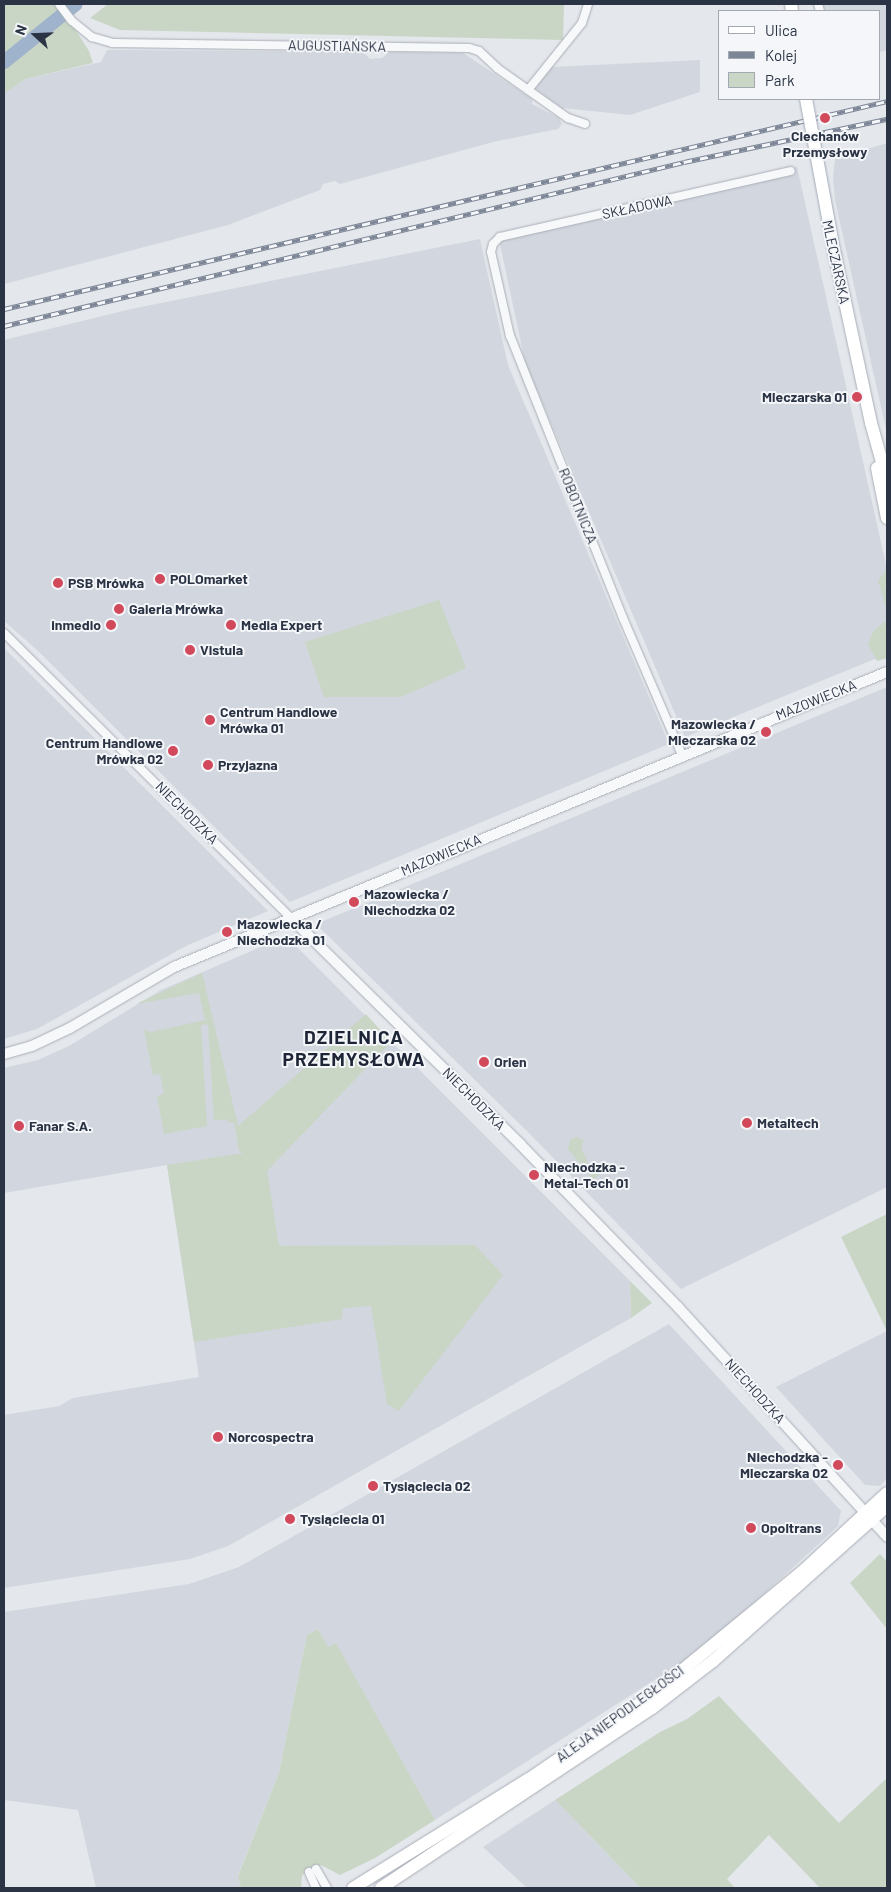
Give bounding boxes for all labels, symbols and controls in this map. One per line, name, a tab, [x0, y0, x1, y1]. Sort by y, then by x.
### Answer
north arrow	[10, 10, 60, 60]
legend	[718, 10, 881, 100]
text: Ulica	[765, 21, 797, 39]
text: N	[11, 22, 30, 37]
street label: AUGUSTIAŃSKA	[288, 37, 386, 55]
text: Kolej	[765, 46, 797, 64]
text: Park	[765, 71, 794, 89]
marker: Ciechanów Przemysłowy	[818, 111, 832, 125]
place label: Ciechanów Przemysłowy	[783, 128, 867, 160]
street label: SKŁADOWA	[601, 191, 673, 223]
street label: MLECZARSKA	[819, 219, 853, 305]
place label: Mleczarska 01	[762, 389, 847, 405]
marker: Mleczarska 01	[851, 391, 863, 403]
street label: ROBOTNICZA	[555, 466, 601, 546]
place label: POLOmarket	[170, 571, 248, 587]
marker: POLOmarket	[154, 573, 166, 585]
place label: PSB Mrówka	[68, 575, 144, 591]
marker: PSB Mrówka	[52, 577, 64, 589]
place label: Galeria Mrówka	[129, 601, 223, 617]
marker: Galeria Mrówka	[113, 603, 125, 615]
place label: inmedio	[51, 617, 101, 633]
place label: Media Expert	[241, 617, 322, 633]
marker: inmedio	[105, 619, 117, 631]
marker: Media Expert	[225, 619, 237, 631]
place label: Vistula	[200, 642, 243, 658]
marker: Vistula	[184, 644, 196, 656]
street label: MAZOWIECKA	[773, 676, 859, 724]
place label: Centrum Handlowe Mrówka 01	[220, 704, 337, 736]
marker: Centrum Handlowe Mrówka 01	[204, 714, 216, 726]
place label: Mazowiecka / Mleczarska 02	[668, 716, 756, 749]
marker: Mazowiecka / Mleczarska 02	[760, 726, 772, 738]
place label: Centrum Handlowe Mrówka 02	[46, 735, 163, 768]
marker: Centrum Handlowe Mrówka 02	[167, 745, 179, 757]
place label: Przyjazna	[218, 757, 278, 773]
marker: Przyjazna	[202, 759, 214, 771]
street label: NIECHODZKA	[152, 778, 222, 848]
street label: MAZOWIECKA	[398, 831, 484, 879]
place label: Mazowiecka / Niechodzka 02	[364, 886, 455, 919]
marker: Mazowiecka / Niechodzka 02	[348, 896, 360, 908]
place label: Mazowiecka / Niechodzka 01	[237, 916, 325, 949]
marker: Mazowiecka / Niechodzka 01	[221, 926, 233, 938]
district label: DZIELNICA PRZEMYSŁOWA	[281, 1026, 427, 1070]
place label: Orlen	[494, 1054, 527, 1070]
marker: Orlen	[478, 1056, 490, 1068]
street label: NIECHODZKA	[439, 1064, 509, 1134]
place label: Metaltech	[757, 1115, 819, 1131]
marker: Metaltech	[741, 1117, 753, 1129]
place label: Fanar S.A.	[29, 1118, 92, 1134]
marker: Fanar S.A.	[13, 1120, 25, 1132]
place label: Niechodzka - Metal-Tech 01	[544, 1159, 628, 1192]
marker: Niechodzka - Metal-Tech 01	[528, 1169, 540, 1181]
street label: NIECHODZKA	[721, 1355, 789, 1427]
place label: Norcospectra	[228, 1429, 314, 1445]
marker: Norcospectra	[212, 1431, 224, 1443]
place label: Niechodzka - Mleczarska 02	[740, 1449, 828, 1481]
marker: Niechodzka - Mleczarska 02	[832, 1459, 844, 1471]
place label: Tysiąclecia 02	[383, 1478, 471, 1494]
marker: Tysiąclecia 02	[367, 1480, 379, 1492]
place label: Tysiąclecia 01	[300, 1511, 385, 1527]
marker: Tysiąclecia 01	[284, 1513, 296, 1525]
place label: Opoltrans	[761, 1520, 821, 1536]
marker: Opoltrans	[745, 1522, 757, 1534]
street label: ALEJA NIEPODLEGŁOŚCI	[553, 1662, 687, 1766]

